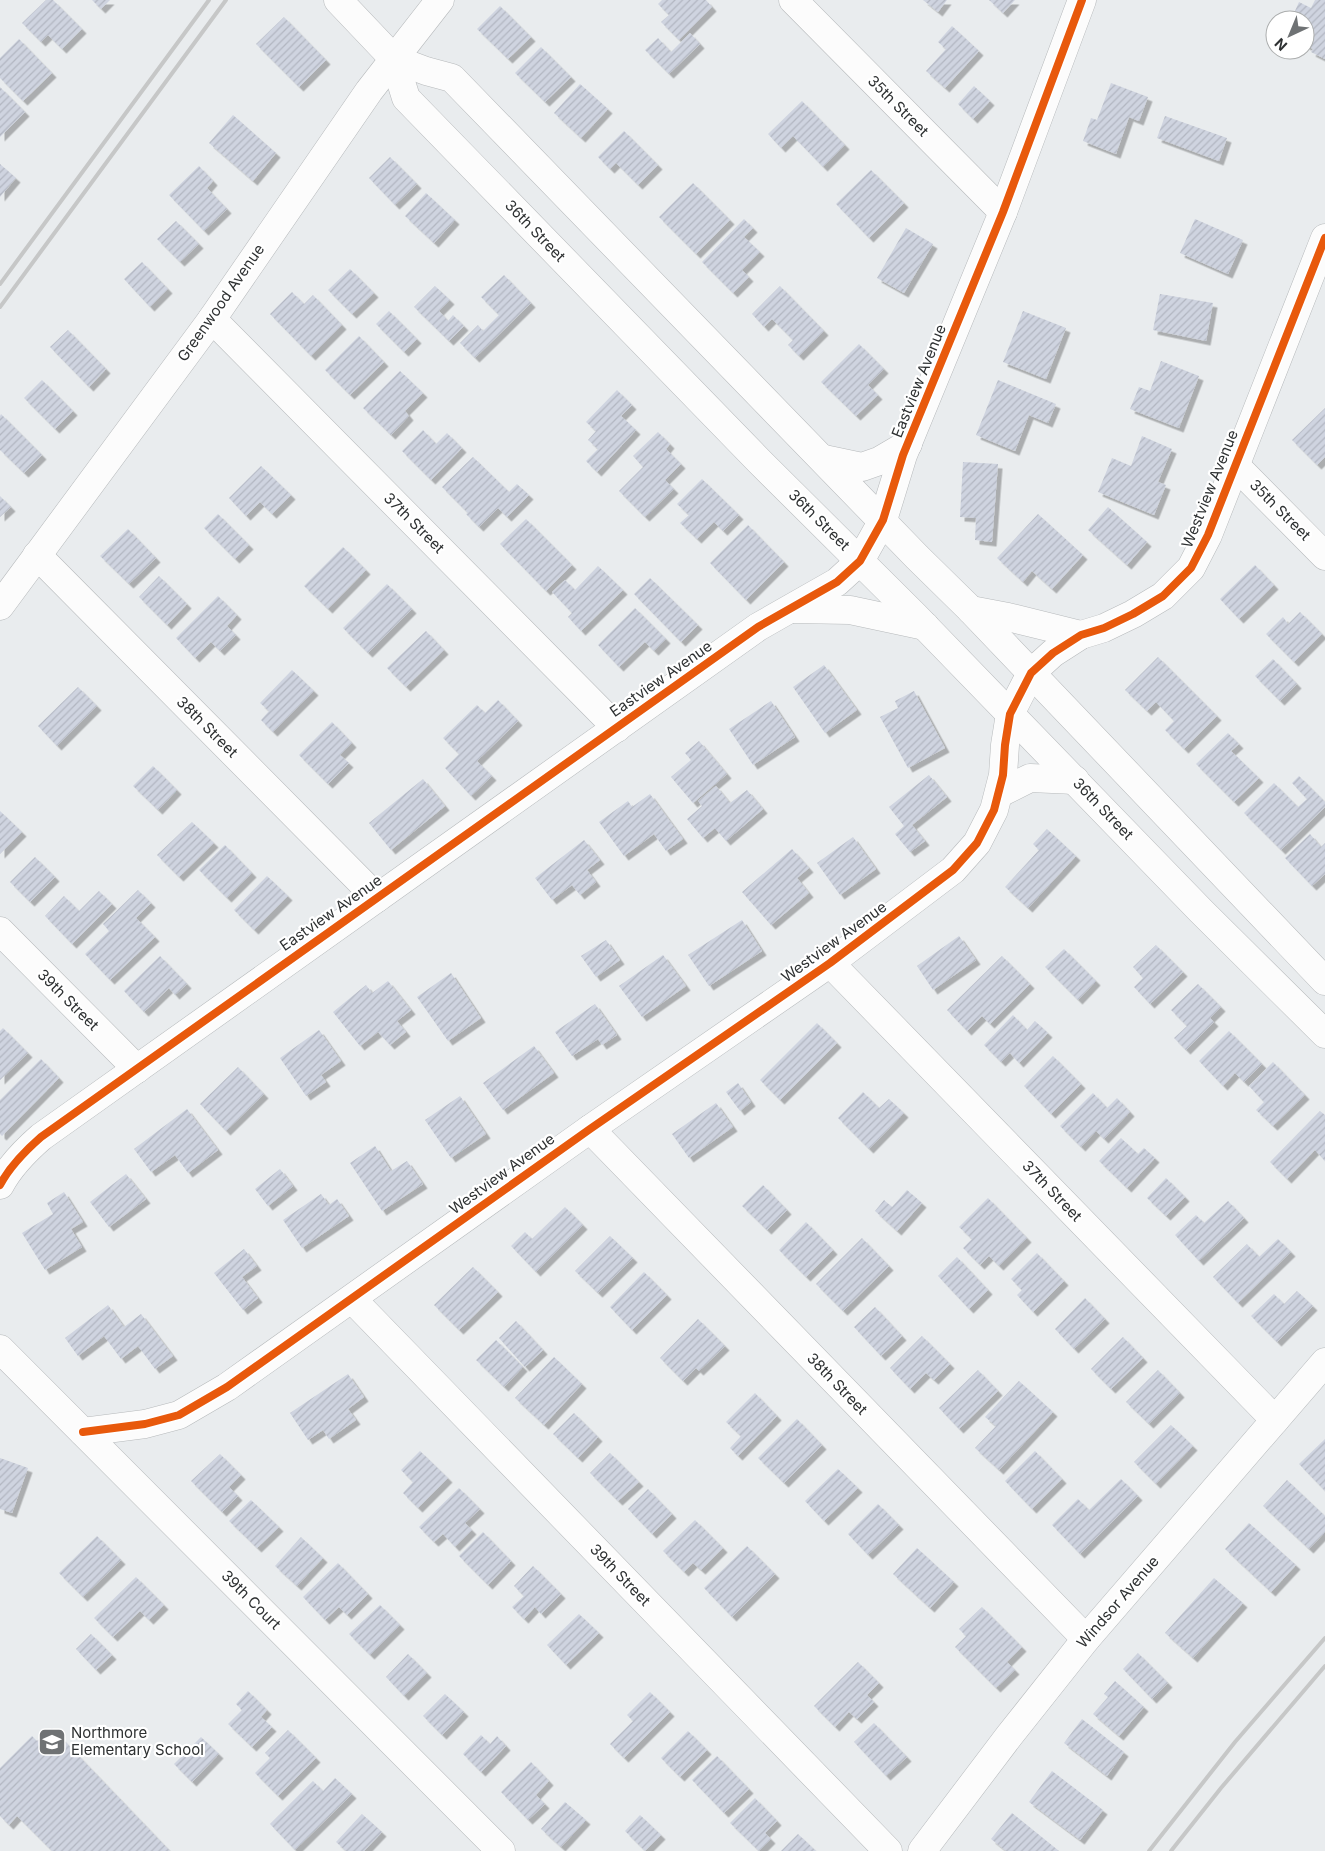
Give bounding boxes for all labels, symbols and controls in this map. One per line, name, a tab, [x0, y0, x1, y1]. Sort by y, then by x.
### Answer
north arrow	[1265, 10, 1315, 60]
text: N	[1271, 35, 1290, 55]
street label: 35th Street	[864, 71, 933, 140]
street label: 36th Street	[501, 196, 570, 266]
street label: Greenwood Avenue	[173, 240, 268, 365]
street label: Eastview Avenue	[887, 321, 950, 440]
street label: Westview Avenue	[1177, 427, 1242, 551]
street label: 35th Street	[1246, 475, 1315, 544]
street label: 36th Street	[785, 485, 854, 554]
street label: 37th Street	[380, 488, 449, 557]
street label: Eastview Avenue	[606, 636, 715, 721]
street label: 38th Street	[173, 692, 242, 761]
street label: 36th Street	[1069, 774, 1138, 844]
street label: Eastview Avenue	[276, 870, 385, 955]
street label: Westview Avenue	[777, 897, 890, 986]
street label: 39th Street	[34, 965, 103, 1034]
street label: Westview Avenue	[445, 1129, 558, 1218]
street label: 37th Street	[1018, 1156, 1086, 1225]
street label: 38th Street	[803, 1349, 872, 1419]
street label: 39th Street	[586, 1540, 655, 1610]
street label: Windsor Avenue	[1072, 1552, 1163, 1652]
street label: 39th Court	[218, 1566, 285, 1633]
place label: Northmore Elementary School	[71, 1723, 204, 1759]
school or university icon: Northmore Elementary School	[37, 1727, 67, 1757]

